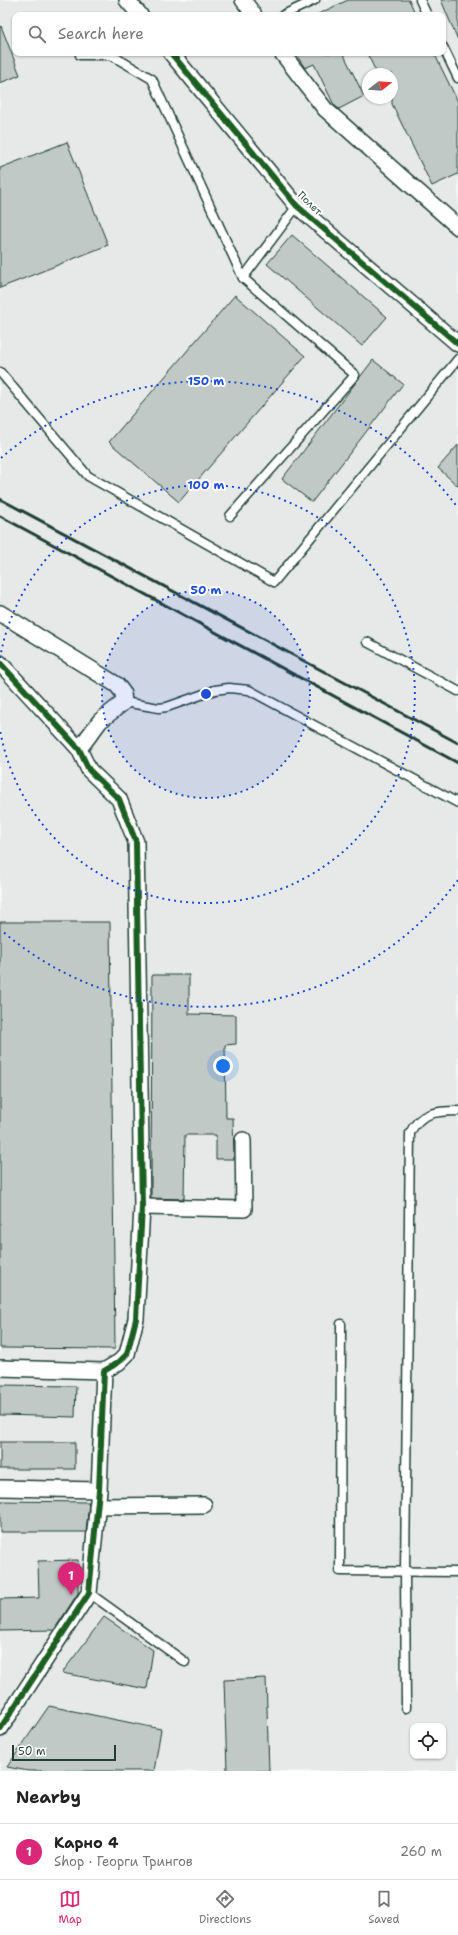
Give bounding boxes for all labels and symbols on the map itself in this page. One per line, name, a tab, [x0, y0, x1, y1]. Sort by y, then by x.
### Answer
north arrow	[362, 68, 398, 104]
street label: Полет	[295, 188, 325, 218]
text: 150 m	[188, 373, 224, 389]
text: 100 m	[188, 477, 225, 493]
text: 50 m	[191, 582, 222, 598]
centre of rings	[199, 687, 213, 701]
your location	[213, 1056, 233, 1076]
pin: 1	[58, 1562, 84, 1595]
scale bar	[12, 1743, 116, 1762]

